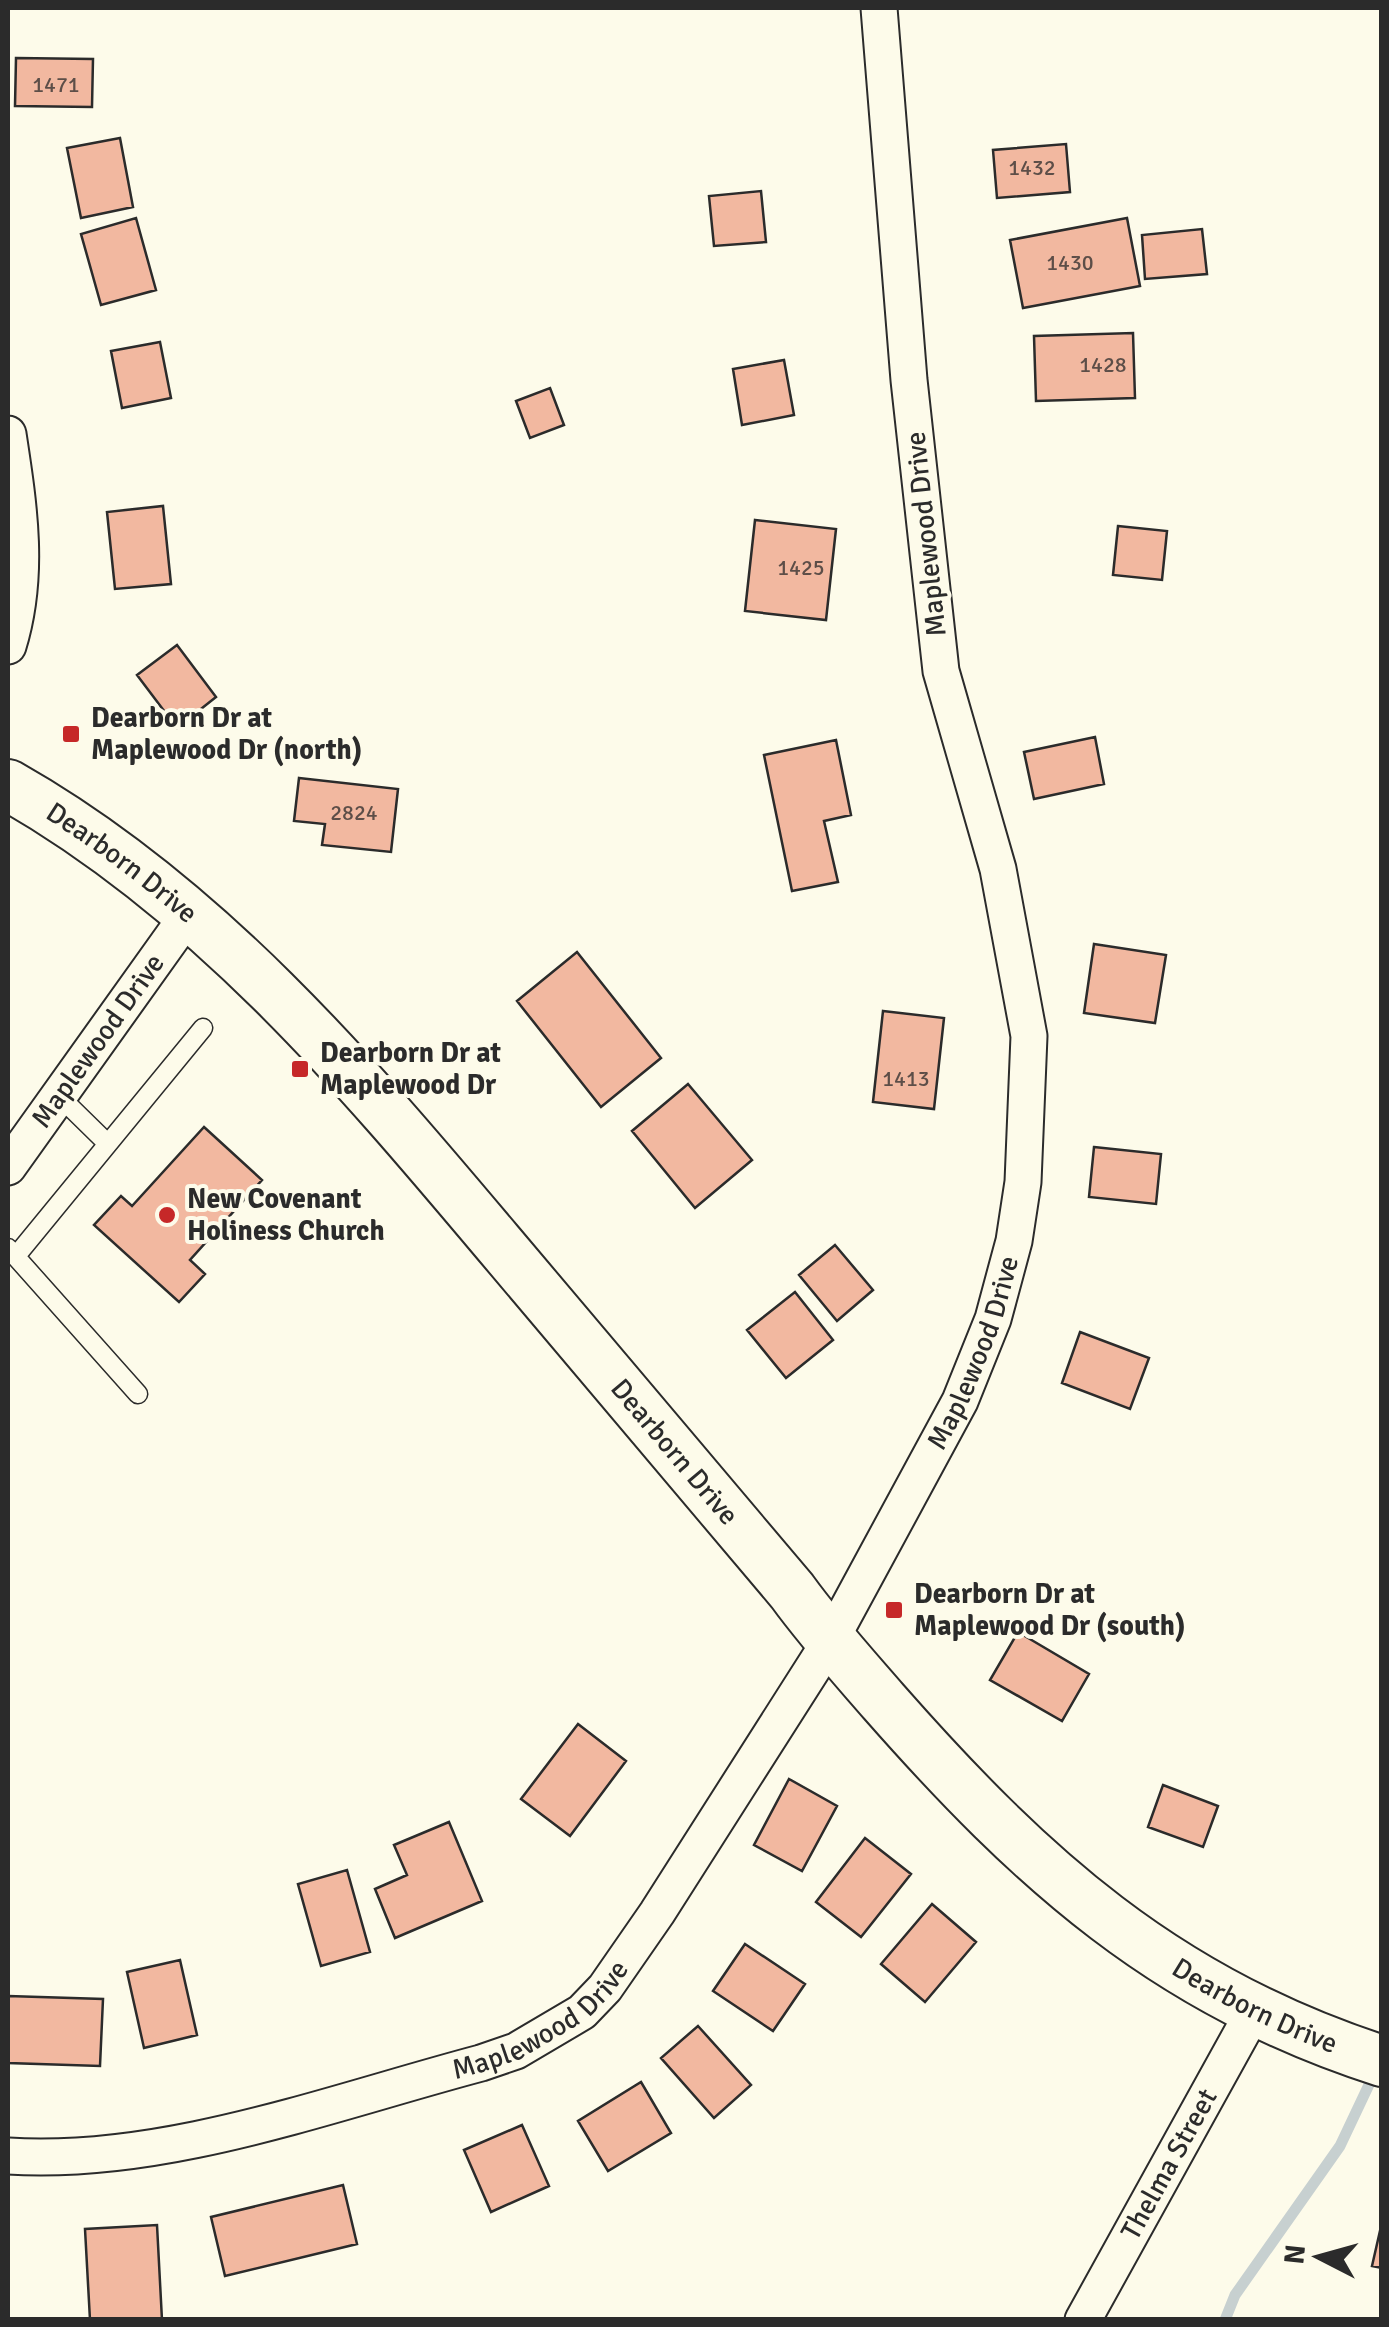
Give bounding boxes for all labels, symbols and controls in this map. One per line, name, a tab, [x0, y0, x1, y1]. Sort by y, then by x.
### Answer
house number: 1471	[32, 71, 80, 98]
house number: 1432	[1008, 154, 1056, 181]
house number: 1430	[1046, 249, 1094, 276]
house number: 1428	[1079, 351, 1127, 378]
street label: Maplewood Drive	[898, 430, 954, 638]
house number: 1425	[777, 554, 825, 581]
place label: Dearborn Dr at Maplewood Dr (north)	[91, 701, 362, 767]
marker: Dearborn Dr at Maplewood Dr (north)	[60, 723, 82, 745]
street label: Dearborn Drive	[40, 795, 204, 930]
house number: 2824	[330, 799, 378, 826]
street label: Maplewood Drive	[24, 947, 172, 1135]
place label: Dearborn Dr at Maplewood Dr	[320, 1036, 501, 1102]
marker: Dearborn Dr at Maplewood Dr	[289, 1058, 311, 1080]
house number: 1413	[882, 1065, 930, 1092]
place label: New Covenant Holiness Church	[187, 1182, 385, 1248]
marker: New Covenant Holiness Church	[156, 1204, 178, 1226]
street label: Maplewood Drive	[920, 1252, 1026, 1456]
street label: Dearborn Drive	[603, 1372, 746, 1532]
place label: Dearborn Dr at Maplewood Dr (south)	[914, 1577, 1185, 1643]
marker: Dearborn Dr at Maplewood Dr (south)	[883, 1599, 905, 1621]
street label: Dearborn Drive	[1166, 1951, 1342, 2061]
street label: Maplewood Drive	[448, 1954, 636, 2087]
street label: Thelma Street	[1114, 2083, 1225, 2246]
north arrow	[1269, 2207, 1369, 2307]
text: N	[1277, 2243, 1313, 2266]

